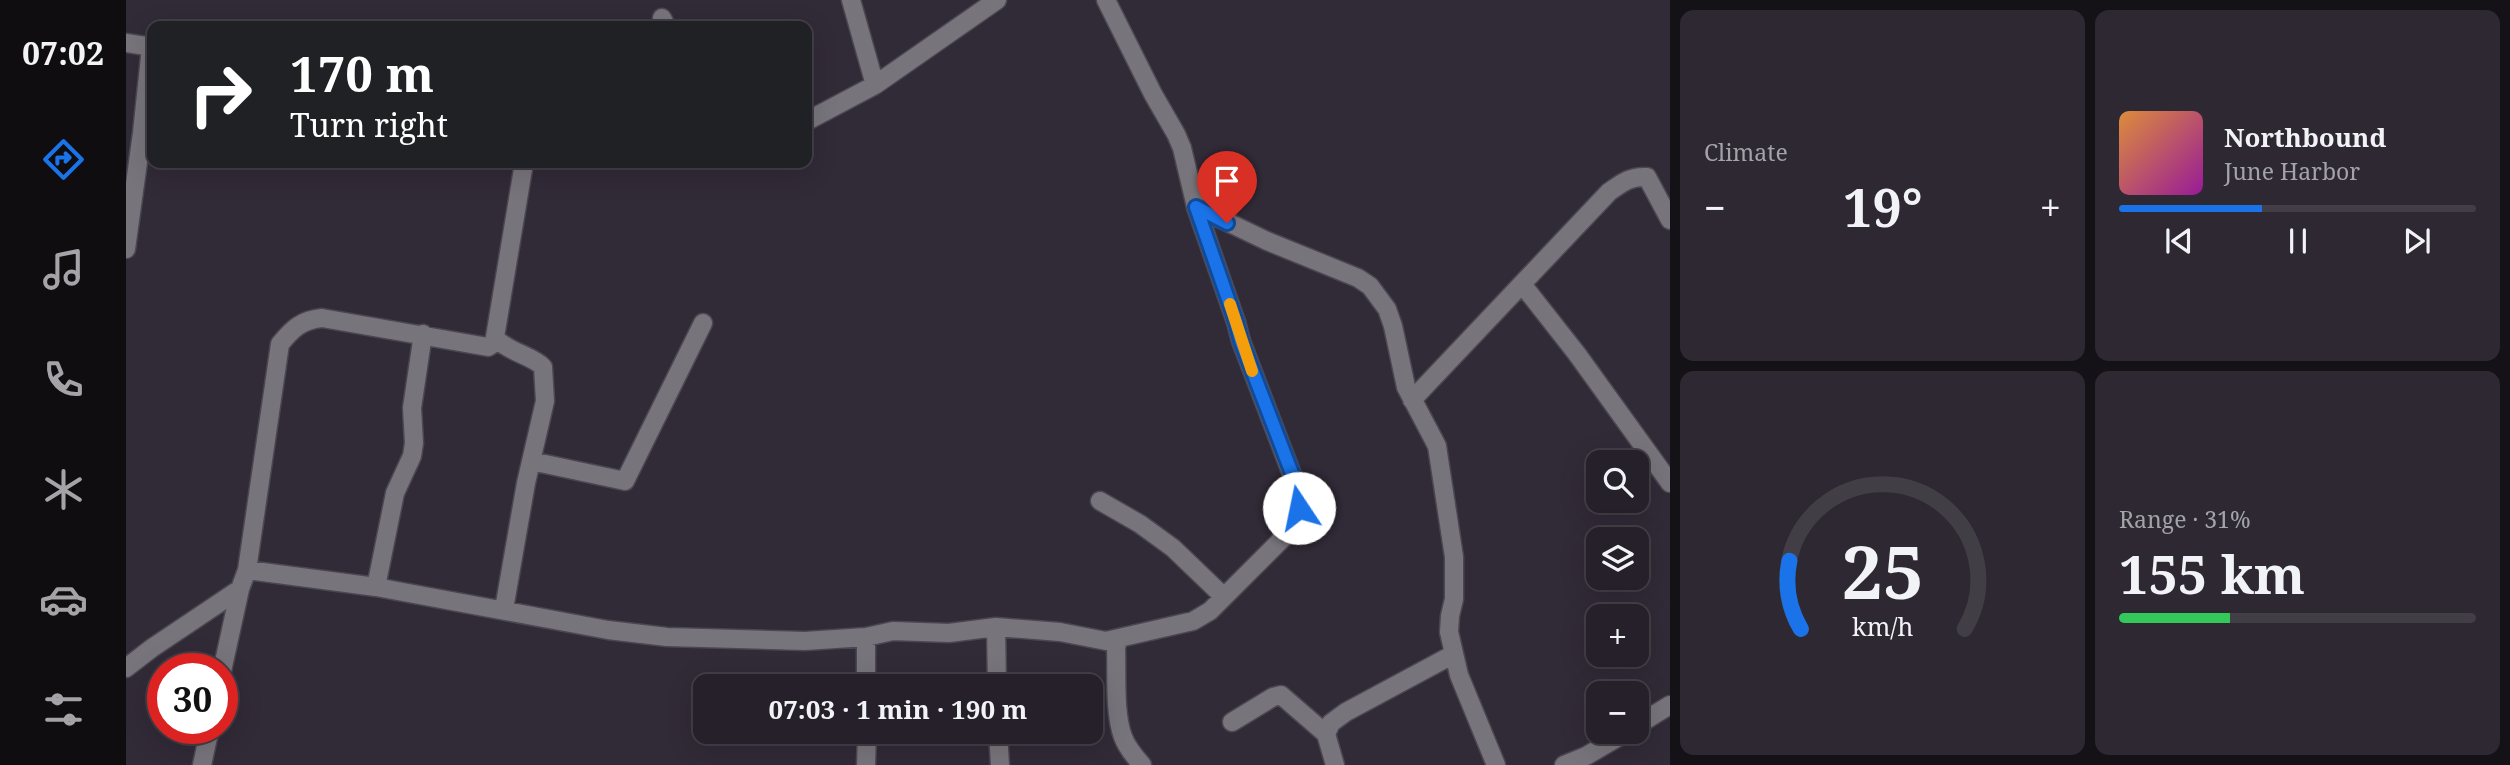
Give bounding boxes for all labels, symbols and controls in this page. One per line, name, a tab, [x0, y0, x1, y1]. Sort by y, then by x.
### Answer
text: 07:02	[22, 31, 104, 74]
text: 170 m	[290, 40, 434, 106]
icon: right	[175, 49, 266, 140]
text: Turn right	[290, 103, 448, 146]
text: Northbound	[2224, 119, 2386, 155]
icon: directions	[39, 135, 88, 184]
text: Climate	[1704, 136, 1788, 168]
pin	[1197, 151, 1257, 223]
text: June Harbor	[2224, 155, 2360, 187]
icon: arrive	[1208, 162, 1246, 200]
text: 19°	[1843, 171, 1923, 242]
text: −	[1704, 181, 1726, 233]
text: +	[2040, 181, 2061, 233]
icon: previous	[2160, 222, 2198, 260]
icon: pause	[2279, 222, 2317, 260]
icon: next	[2398, 222, 2436, 260]
icon: music	[39, 245, 88, 294]
icon: phone	[39, 355, 88, 404]
map controls	[1586, 450, 1649, 744]
button: search	[1586, 450, 1649, 513]
icon: climate	[39, 465, 88, 514]
position arrow	[1262, 471, 1336, 545]
text: Range · 31%	[2119, 503, 2251, 535]
text: 25	[1841, 521, 1924, 620]
button: layers	[1586, 527, 1649, 590]
text: 155 km	[2119, 538, 2305, 609]
icon: car	[39, 575, 88, 624]
button: +	[1586, 604, 1649, 667]
text: km/h	[1852, 609, 1913, 643]
speed limit sign: 30	[147, 653, 238, 744]
button: −	[1586, 681, 1649, 744]
icon: filters	[39, 685, 88, 734]
text: 07:03 · 1 min · 190 m	[768, 691, 1028, 727]

